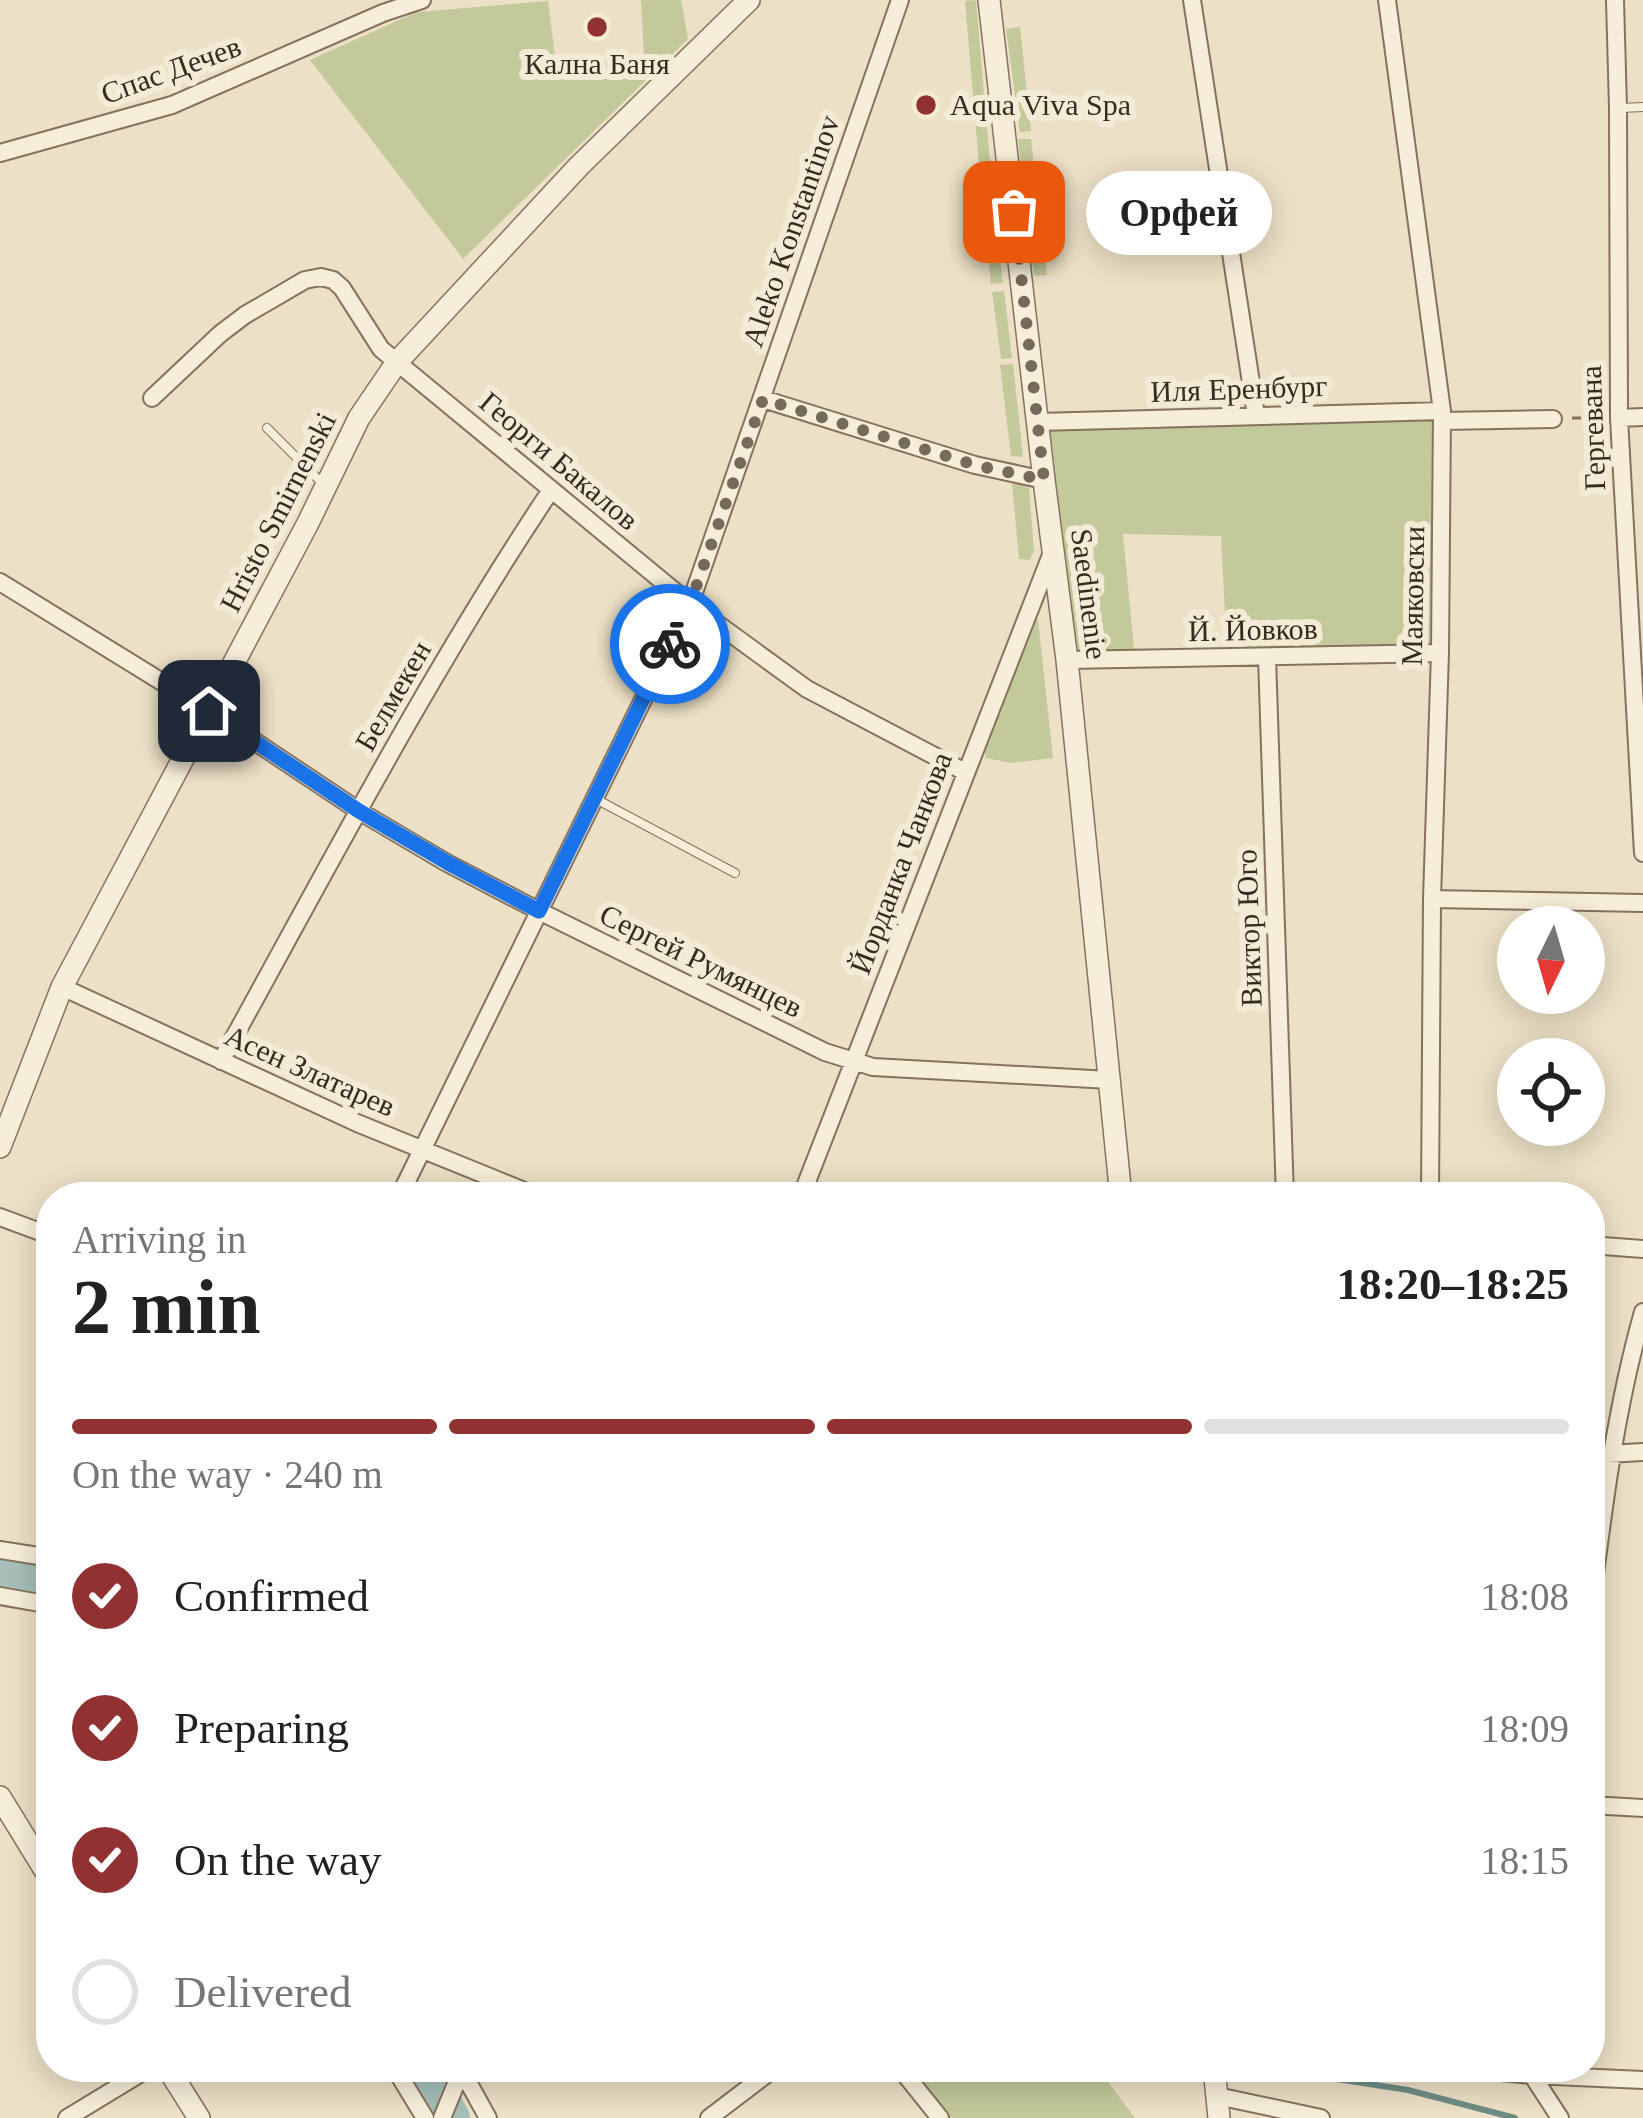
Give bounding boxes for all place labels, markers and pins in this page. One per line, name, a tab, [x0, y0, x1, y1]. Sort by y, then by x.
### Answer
marker: Кална Баня	[584, 14, 610, 40]
place label: Кална Баня	[524, 47, 670, 80]
place label: Aqua Viva Spa	[950, 88, 1131, 121]
marker: Aqua Viva Spa	[913, 92, 939, 118]
pin	[963, 161, 1065, 263]
callout: Орфей	[1086, 170, 1272, 254]
pin	[158, 660, 260, 762]

